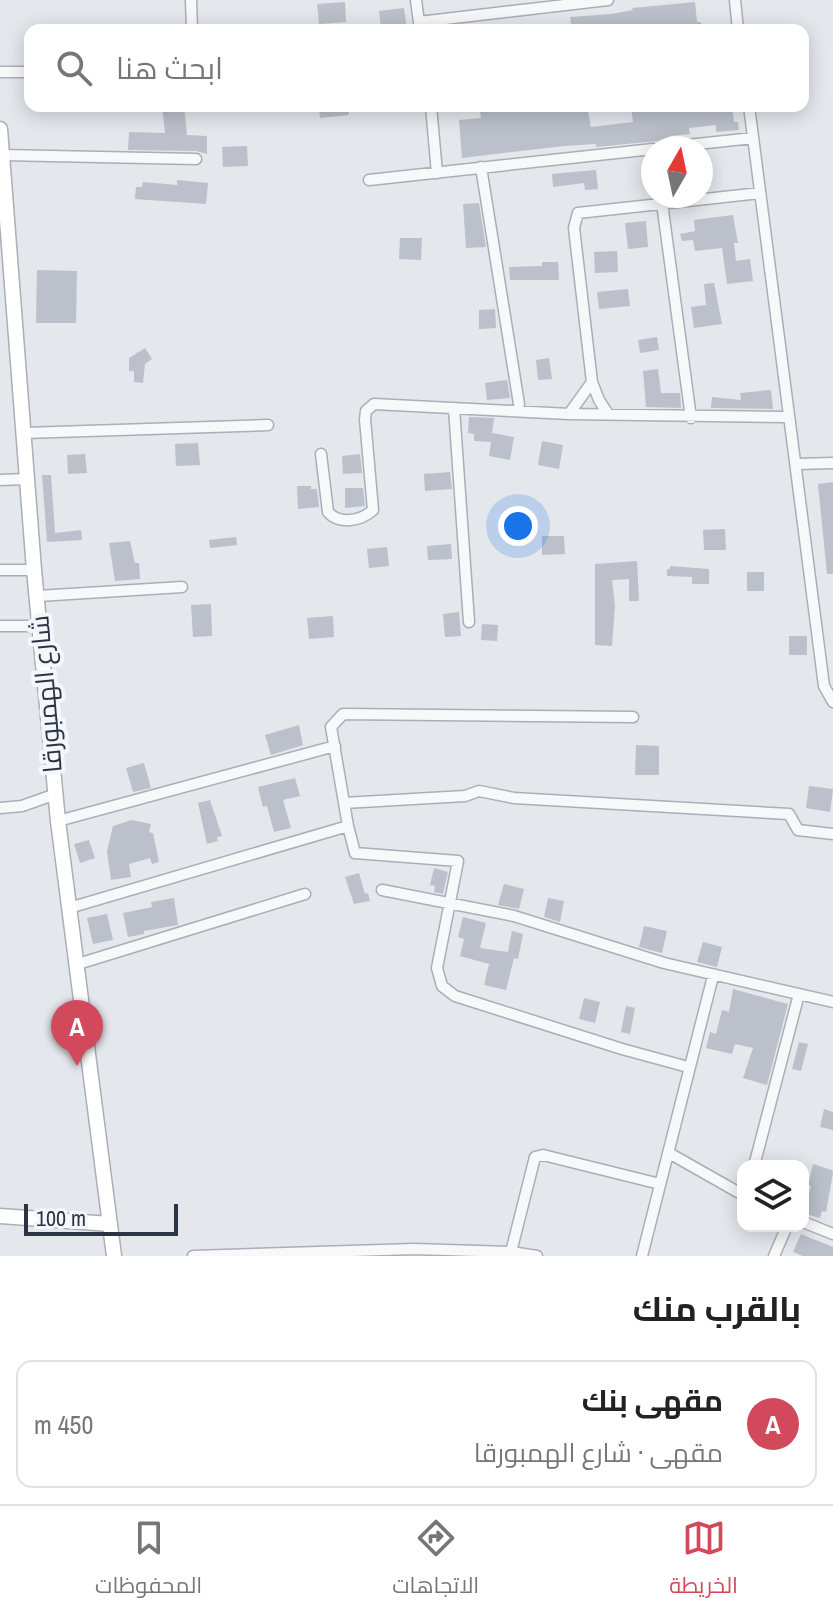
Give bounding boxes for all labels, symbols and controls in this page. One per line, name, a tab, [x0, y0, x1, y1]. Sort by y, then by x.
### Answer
search box	[24, 24, 809, 112]
icon: search	[52, 46, 96, 90]
text: ابحث هنا	[116, 48, 223, 88]
north arrow	[641, 136, 713, 208]
your location	[498, 506, 538, 546]
street label: شارع الهمبورقا	[21, 614, 70, 774]
pin: A	[51, 1000, 103, 1066]
map controls	[737, 1160, 809, 1232]
button: layers	[737, 1160, 809, 1232]
scale bar	[24, 1200, 178, 1236]
text: 100 m	[36, 1203, 86, 1233]
text: بالقرب منك	[633, 1286, 801, 1332]
text: مقهى بنك	[582, 1380, 723, 1420]
text: 450 m	[34, 1407, 93, 1442]
text: A	[765, 1407, 781, 1442]
text: مقهى · شارع الهمبورقا	[474, 1435, 723, 1470]
tab: المحفوظات	[95, 1516, 202, 1606]
tab: الاتجاهات	[392, 1516, 479, 1606]
tab: الخريطة	[669, 1516, 738, 1606]

